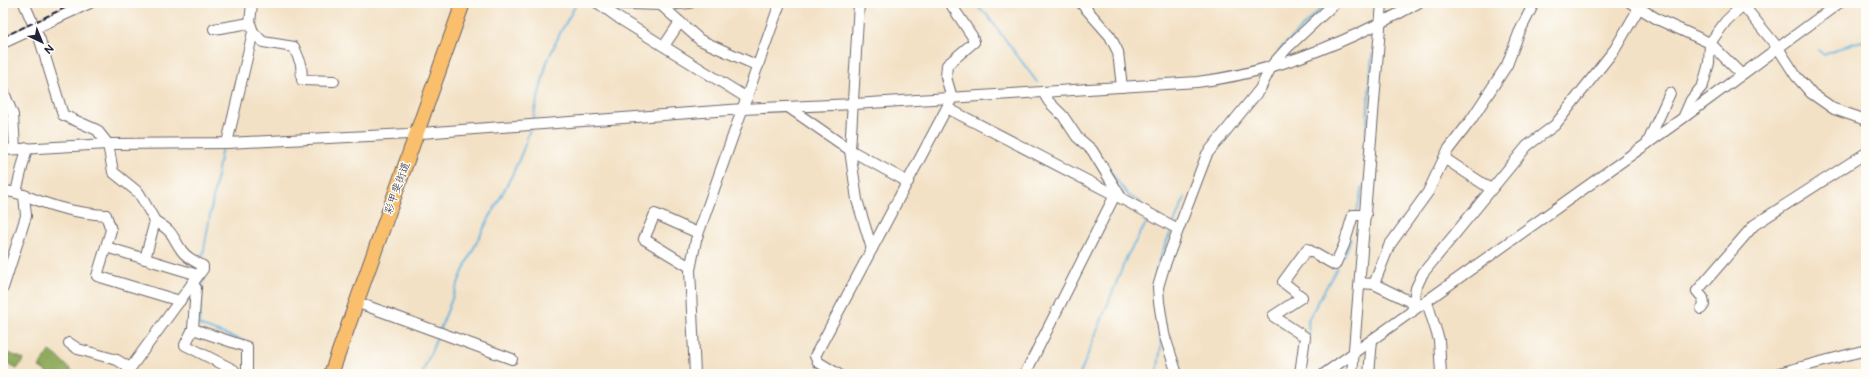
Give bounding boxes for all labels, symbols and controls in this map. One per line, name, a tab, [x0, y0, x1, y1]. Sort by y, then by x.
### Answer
north arrow	[22, 22, 62, 62]
text: N	[41, 41, 56, 56]
street label: 彩甲斐街道	[381, 160, 413, 216]

